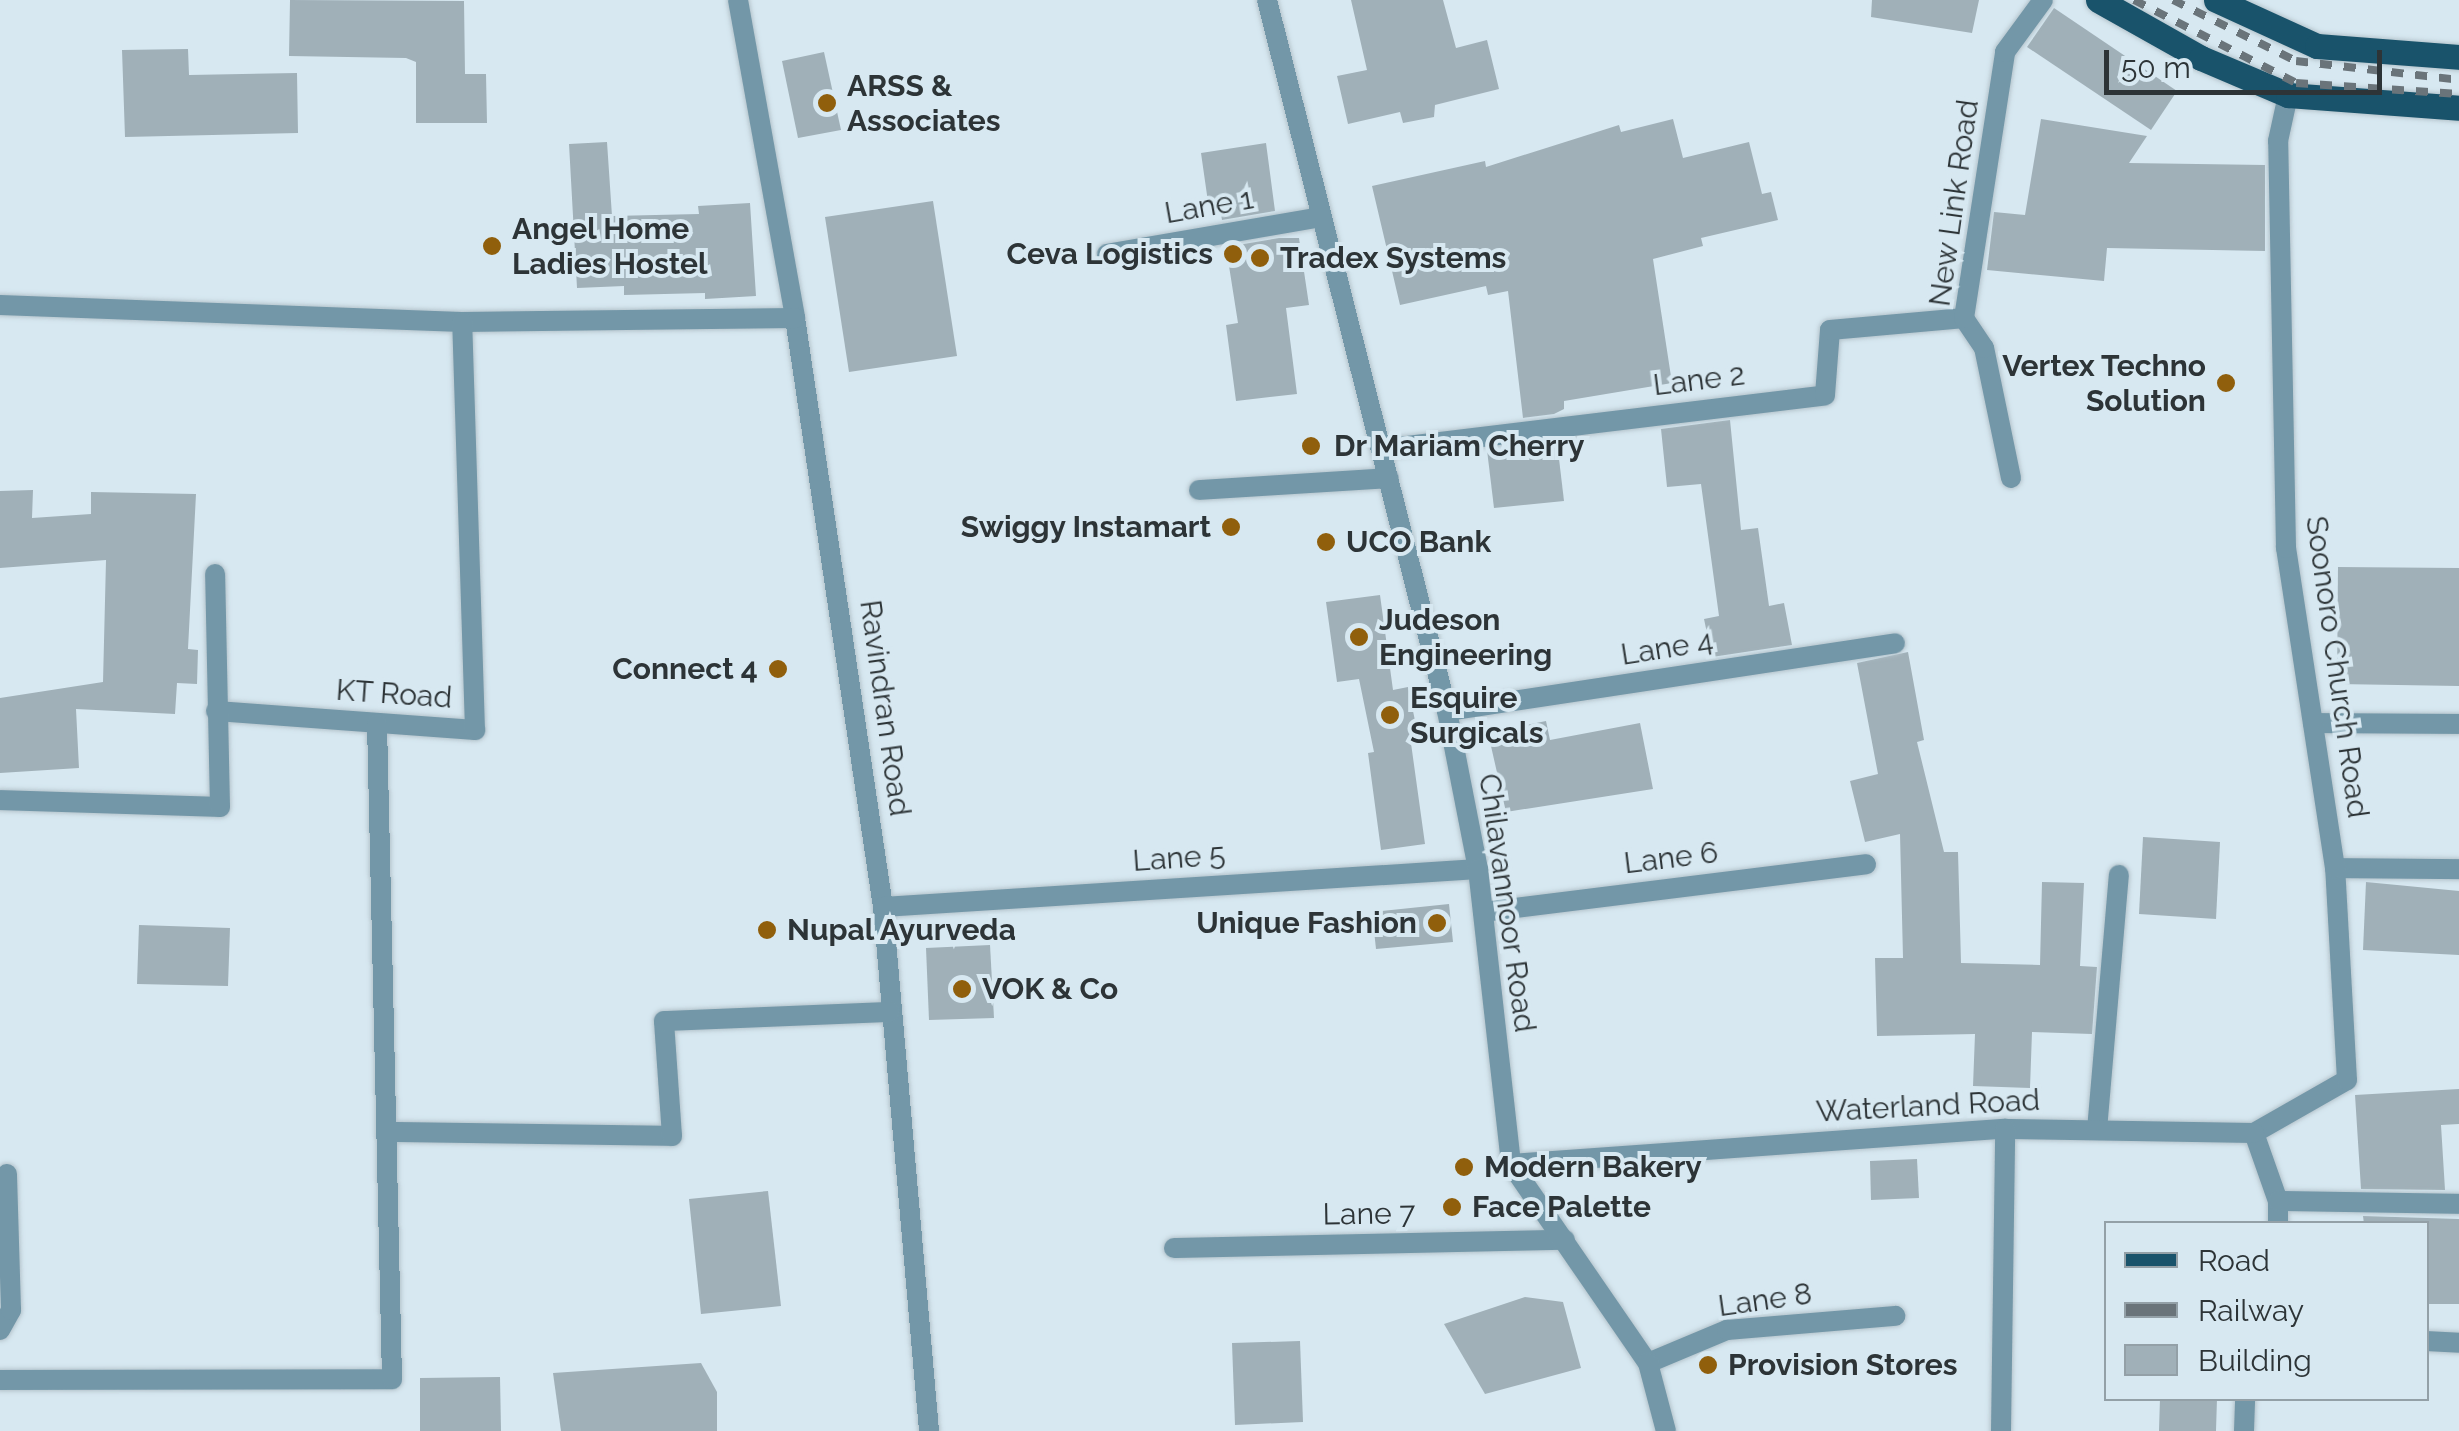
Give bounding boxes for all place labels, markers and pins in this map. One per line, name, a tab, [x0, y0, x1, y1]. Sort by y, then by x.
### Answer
place label: ARSS & Associates	[847, 68, 1001, 138]
marker: ARSS & Associates	[816, 92, 838, 114]
place label: Angel Home Ladies Hostel	[512, 211, 708, 282]
marker: Angel Home Ladies Hostel	[481, 235, 503, 257]
place label: Ceva Logistics	[1007, 236, 1213, 272]
place label: Tradex Systems	[1280, 240, 1506, 276]
marker: Ceva Logistics	[1222, 243, 1244, 265]
marker: Tradex Systems	[1249, 247, 1271, 269]
place label: Vertex Techno Solution	[2001, 348, 2206, 418]
marker: Vertex Techno Solution	[2215, 372, 2237, 394]
place label: Dr Mariam Cherry	[1334, 428, 1585, 464]
marker: Dr Mariam Cherry	[1298, 433, 1324, 459]
place label: Swiggy Instamart	[960, 509, 1211, 545]
marker: Swiggy Instamart	[1220, 516, 1242, 538]
place label: UCO Bank	[1346, 524, 1491, 560]
marker: UCO Bank	[1315, 531, 1337, 553]
place label: Judeson Engineering	[1379, 602, 1552, 672]
marker: Judeson Engineering	[1348, 626, 1370, 648]
place label: Connect 4	[612, 651, 758, 687]
marker: Connect 4	[767, 658, 789, 680]
place label: Esquire Surgicals	[1410, 680, 1543, 750]
marker: Esquire Surgicals	[1379, 704, 1401, 726]
place label: Unique Fashion	[1196, 905, 1417, 941]
place label: Nupal Ayurveda	[787, 912, 1018, 948]
marker: Unique Fashion	[1426, 912, 1448, 934]
marker: Nupal Ayurveda	[756, 919, 778, 941]
place label: VOK & Co	[982, 971, 1119, 1007]
marker: VOK & Co	[951, 978, 973, 1000]
place label: Modern Bakery	[1484, 1149, 1702, 1185]
marker: Modern Bakery	[1453, 1156, 1475, 1178]
place label: Face Palette	[1472, 1189, 1651, 1225]
marker: Face Palette	[1441, 1196, 1463, 1218]
place label: Provision Stores	[1728, 1347, 1958, 1383]
marker: Provision Stores	[1697, 1354, 1719, 1376]

